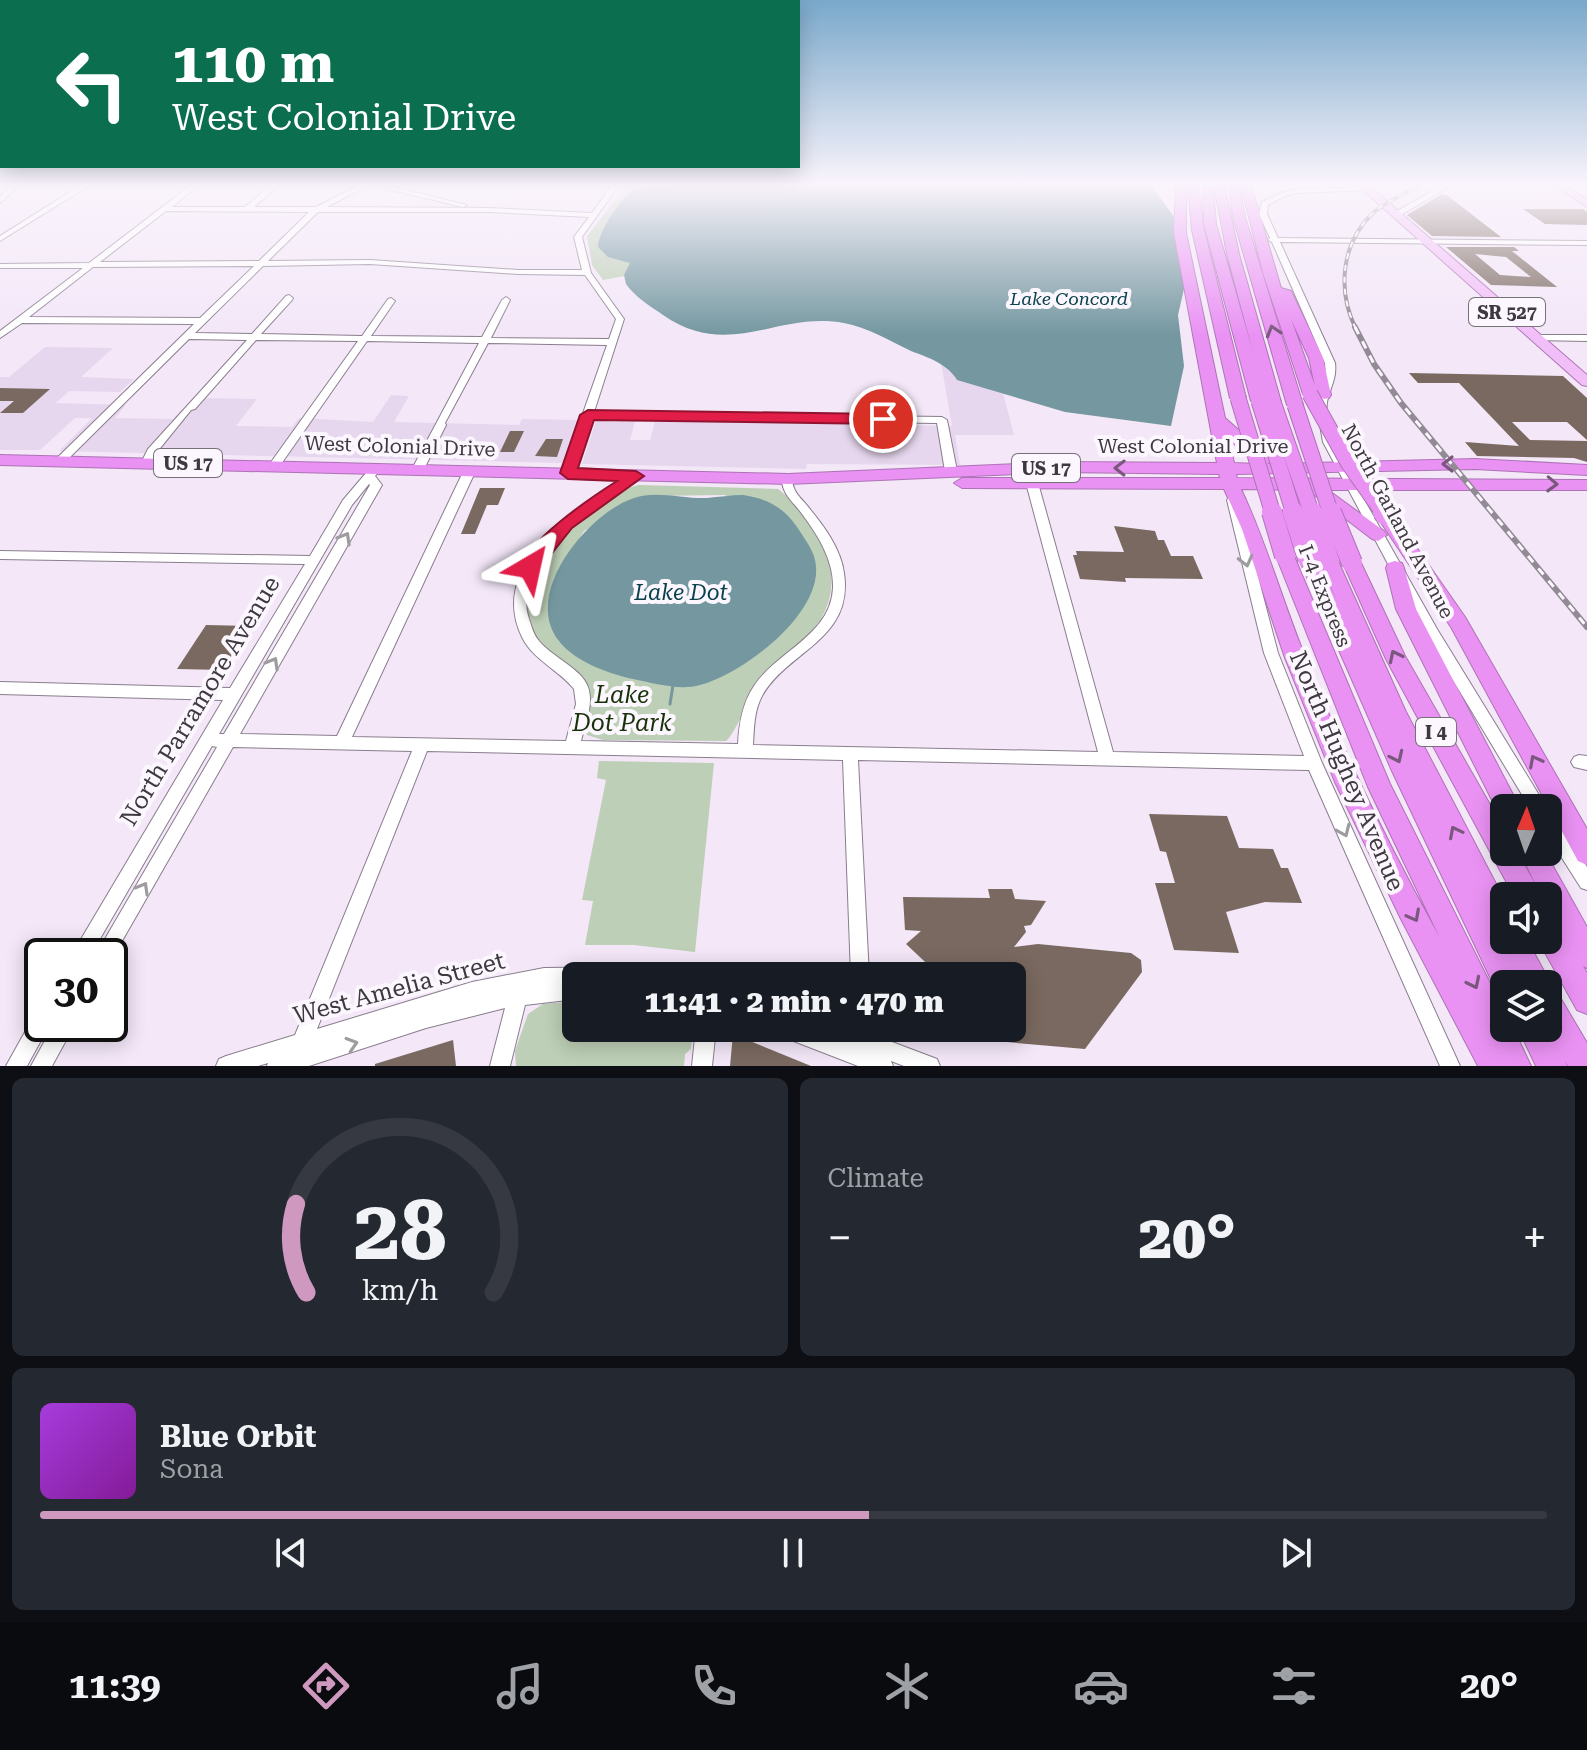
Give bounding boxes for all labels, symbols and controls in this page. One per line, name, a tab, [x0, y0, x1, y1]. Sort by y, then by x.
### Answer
text: 110 m	[172, 30, 334, 96]
icon: left	[40, 32, 144, 136]
text: West Colonial Drive	[172, 97, 516, 139]
water label: Lake Concord	[1009, 288, 1128, 309]
road number: SR 527	[1469, 298, 1545, 326]
one-way arrow	[1266, 324, 1282, 338]
pin	[849, 385, 917, 453]
icon: arrive	[861, 397, 905, 441]
street label: North Garland Avenue	[1337, 420, 1459, 622]
street label: West Colonial Drive	[304, 431, 496, 461]
street label: West Colonial Drive	[1097, 434, 1289, 458]
road number: US 17	[154, 449, 222, 477]
road number: US 17	[1012, 454, 1080, 482]
one-way arrow	[1441, 455, 1454, 473]
one-way arrow	[1113, 459, 1126, 476]
one-way arrow	[1546, 475, 1559, 492]
position arrow	[488, 525, 572, 609]
one-way arrow	[335, 532, 351, 547]
street label: I-4 Express	[1294, 541, 1356, 651]
one-way arrow	[1237, 554, 1254, 567]
street label: North Parramore Avenue	[114, 571, 286, 831]
water label: Lake Dot	[633, 580, 729, 605]
street label: North Hughey Avenue	[1284, 647, 1410, 895]
one-way arrow	[1389, 650, 1405, 665]
one-way arrow	[263, 657, 279, 672]
park label: Lake Dot Park	[571, 681, 672, 737]
road number: I 4	[1416, 718, 1456, 746]
one-way arrow	[1387, 749, 1403, 764]
one-way arrow	[1529, 755, 1544, 769]
north arrow	[1490, 794, 1562, 866]
map controls	[1490, 794, 1562, 1042]
one-way arrow	[1334, 823, 1350, 837]
one-way arrow	[1449, 826, 1464, 841]
button: sound	[1490, 882, 1562, 954]
one-way arrow	[133, 883, 149, 897]
one-way arrow	[1404, 908, 1419, 923]
speed limit sign: 30	[24, 938, 128, 1042]
street label: West Amelia Street	[290, 946, 508, 1030]
button: layers	[1490, 970, 1562, 1042]
one-way arrow	[1464, 975, 1480, 990]
text: 11:41 · 2 min · 470 m	[644, 984, 944, 1019]
one-way arrow	[344, 1037, 358, 1053]
text: Climate	[828, 1163, 924, 1193]
text: 28	[353, 1182, 446, 1279]
text: 20°	[1139, 1202, 1236, 1273]
text: −	[828, 1212, 852, 1264]
text: +	[1522, 1212, 1547, 1264]
text: km/h	[361, 1273, 438, 1307]
text: Blue Orbit	[160, 1419, 316, 1454]
text: Sona	[160, 1454, 223, 1484]
icon: previous	[269, 1531, 313, 1575]
icon: pause	[771, 1531, 815, 1575]
icon: next	[1274, 1531, 1318, 1575]
icon: directions	[298, 1658, 354, 1714]
icon: music	[492, 1658, 548, 1714]
icon: phone	[686, 1658, 742, 1714]
icon: climate	[879, 1658, 935, 1714]
icon: car	[1073, 1658, 1129, 1714]
icon: filters	[1266, 1658, 1322, 1714]
text: 11:39	[69, 1665, 161, 1707]
text: 20°	[1460, 1665, 1518, 1707]

